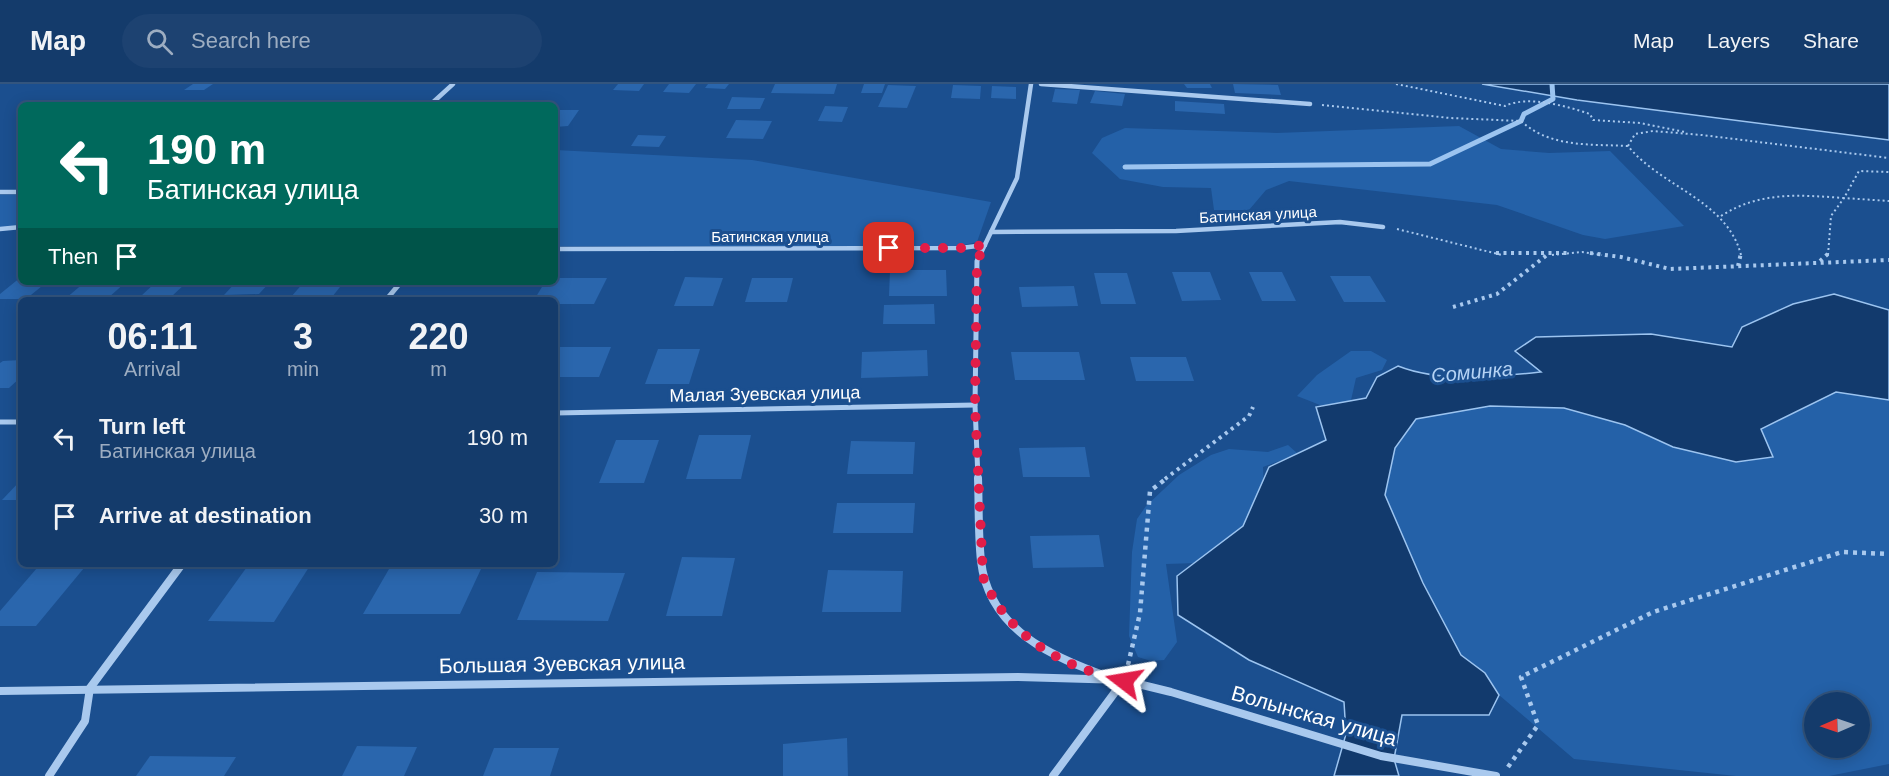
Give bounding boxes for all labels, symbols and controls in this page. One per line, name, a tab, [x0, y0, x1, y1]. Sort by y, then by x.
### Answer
search box	[122, 14, 542, 68]
text: Map	[30, 25, 86, 56]
icon: search	[143, 25, 176, 58]
text: Search here	[191, 28, 311, 53]
text: Map	[1633, 29, 1674, 52]
text: Layers	[1707, 29, 1770, 52]
text: Share	[1803, 29, 1859, 52]
icon: left	[48, 126, 126, 204]
text: 190 m	[147, 126, 266, 173]
text: Батинская улица	[147, 175, 359, 205]
street label: Батинская улица	[1199, 203, 1318, 226]
pin	[863, 222, 914, 273]
street label: Батинская улица	[711, 228, 829, 245]
icon: arrive	[872, 231, 905, 264]
icon: arrive	[110, 240, 143, 273]
text: Then	[48, 244, 98, 269]
text: 06:11	[107, 316, 197, 357]
text: 3	[293, 316, 313, 357]
text: 220	[409, 316, 469, 357]
water label: Соминка	[1430, 357, 1514, 387]
text: Arrival	[124, 358, 181, 380]
text: min	[287, 358, 319, 380]
text: m	[430, 358, 447, 380]
street label: Малая Зуевская улица	[669, 382, 862, 406]
text: Turn left	[99, 414, 185, 439]
icon: left	[48, 422, 81, 455]
text: 190 m	[467, 425, 528, 450]
text: Батинская улица	[99, 440, 256, 462]
icon: arrive	[48, 500, 81, 533]
text: Arrive at destination	[99, 503, 312, 528]
text: 30 m	[479, 503, 528, 528]
position arrow	[1092, 649, 1156, 713]
street label: Большая Зуевская улица	[439, 650, 686, 677]
street label: Волынская улица	[1229, 681, 1400, 750]
north arrow	[1804, 692, 1870, 758]
map controls	[1804, 692, 1870, 758]

